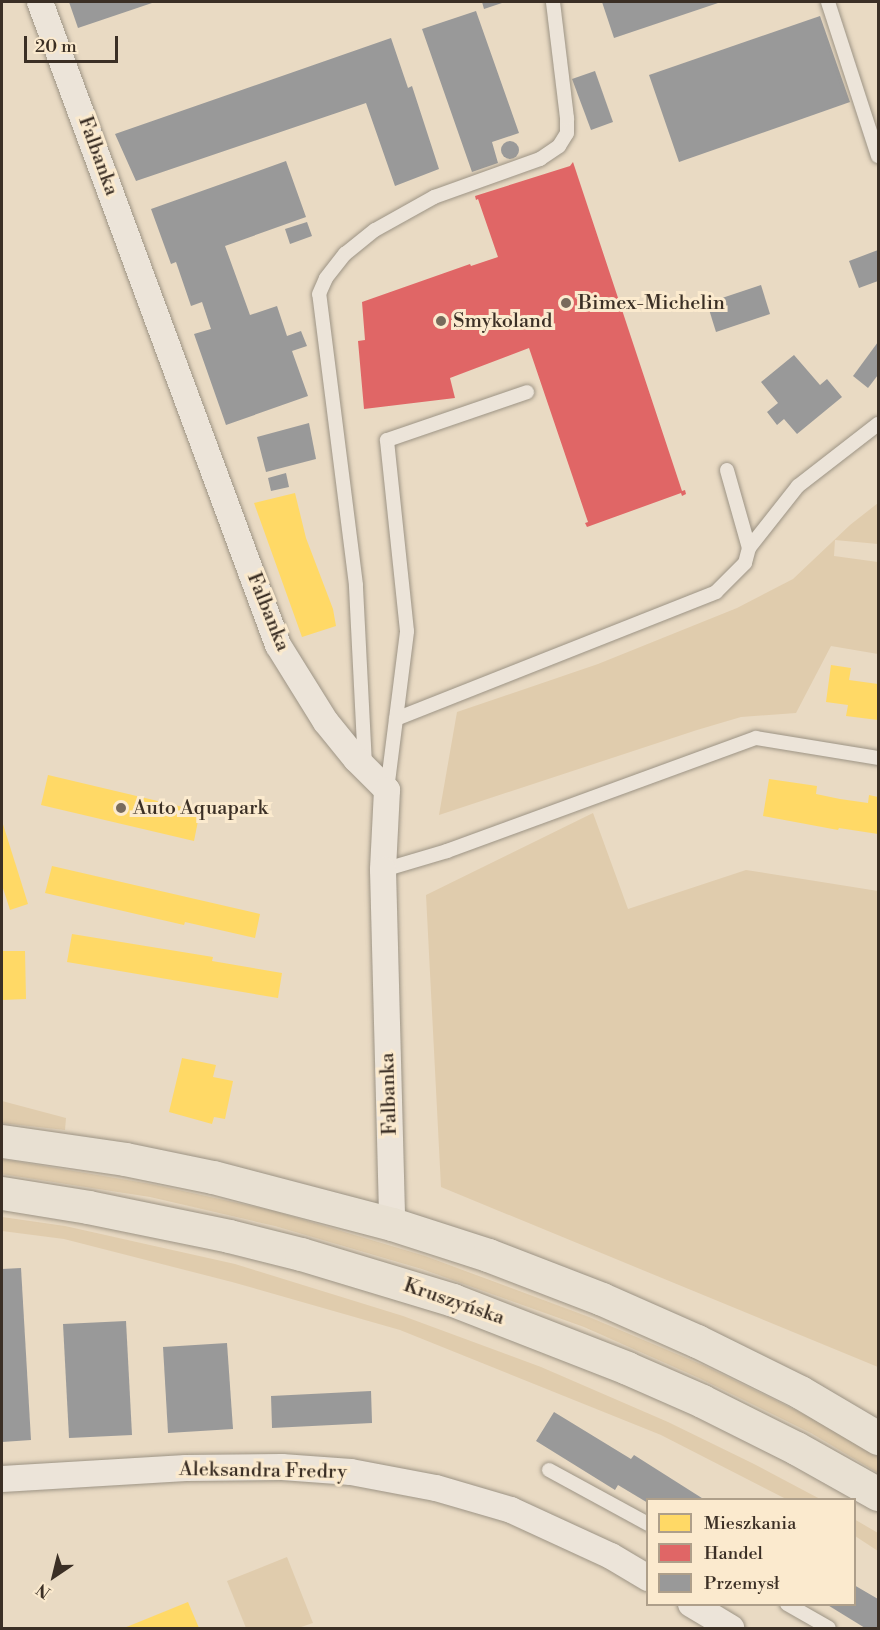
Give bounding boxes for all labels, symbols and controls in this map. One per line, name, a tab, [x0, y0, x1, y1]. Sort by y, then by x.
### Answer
scale bar	[27, 24, 122, 62]
text: 20 m	[35, 35, 77, 58]
street label: Falbanka	[73, 113, 123, 199]
place label: Bimex-Michelin	[578, 291, 725, 315]
marker: Bimex-Michelin	[559, 296, 573, 310]
place label: Smykoland	[453, 309, 552, 333]
marker: Smykoland	[434, 314, 448, 328]
street label: Falbanka	[241, 569, 295, 655]
place label: Auto Aquapark	[133, 796, 268, 820]
marker: Auto Aquapark	[114, 801, 128, 815]
street label: Falbanka	[376, 1052, 402, 1136]
street label: Kruszyńska	[400, 1274, 508, 1330]
street label: Aleksandra Fredry	[179, 1458, 347, 1484]
legend	[646, 1498, 856, 1606]
text: Mieszkania	[704, 1512, 796, 1535]
text: Handel	[704, 1542, 763, 1565]
north arrow	[24, 1546, 84, 1606]
text: Przemysł	[704, 1572, 779, 1595]
text: N	[33, 1579, 55, 1603]

